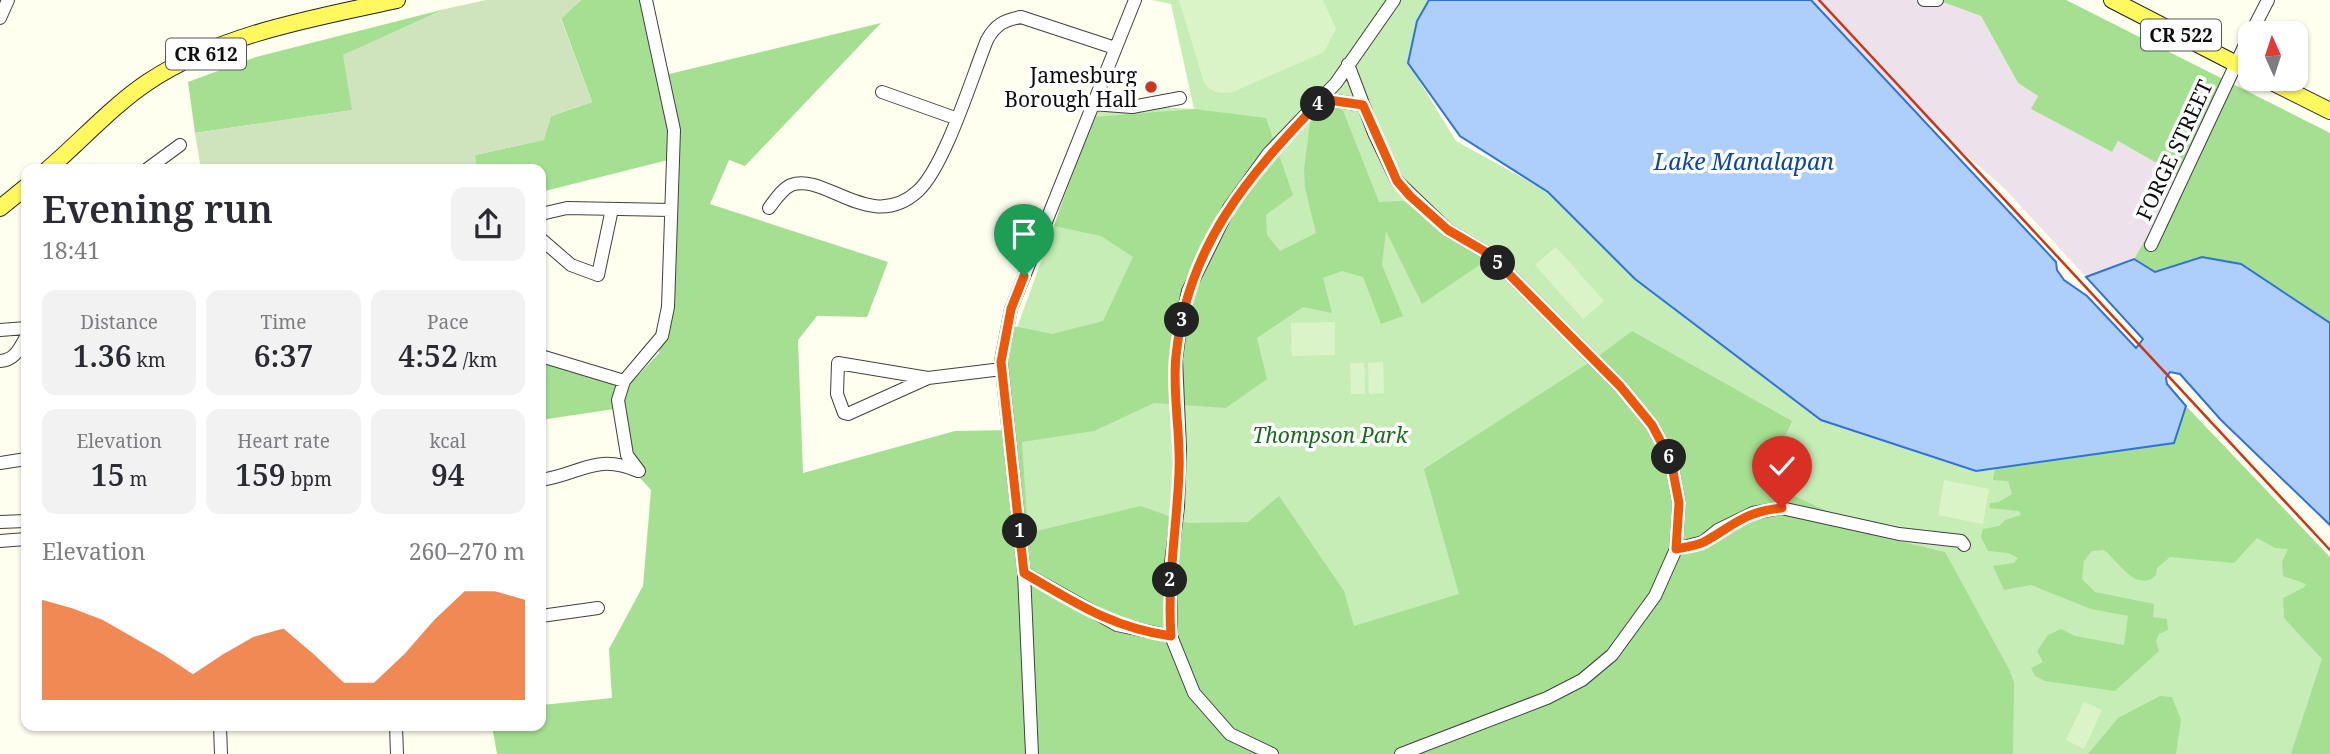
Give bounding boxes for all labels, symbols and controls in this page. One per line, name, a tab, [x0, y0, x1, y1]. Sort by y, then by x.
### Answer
road number: CR 522	[2141, 20, 2221, 50]
north arrow	[2238, 21, 2308, 91]
map controls	[2238, 21, 2308, 91]
road number: CR 612	[166, 38, 246, 70]
place label: Jamesburg Borough Hall	[1004, 61, 1138, 113]
street label: FORGE STREET	[2129, 75, 2219, 225]
marker: Jamesburg Borough Hall	[1143, 79, 1159, 95]
pin: 4	[1300, 86, 1336, 122]
text: 4	[1312, 90, 1323, 116]
water label: Lake Manalapan	[1653, 145, 1834, 177]
text: Evening run	[42, 182, 273, 234]
button: share	[451, 187, 525, 261]
pin	[994, 204, 1054, 276]
icon: arrive	[1005, 215, 1043, 253]
text: 18:41	[42, 234, 100, 266]
pin: 5	[1480, 246, 1516, 280]
text: 5	[1492, 249, 1503, 275]
pin: 3	[1164, 302, 1200, 338]
text: 3	[1176, 306, 1187, 332]
text: Distance	[80, 309, 158, 335]
text: Time	[261, 309, 306, 335]
text: Pace	[427, 309, 469, 335]
text: 1.36	[73, 335, 132, 376]
text: 6:37	[254, 335, 313, 376]
text: 4:52	[398, 335, 458, 376]
text: km	[132, 347, 166, 373]
text: /km	[458, 347, 497, 373]
park label: Thompson Park	[1252, 421, 1409, 449]
text: Elevation	[76, 428, 162, 454]
text: Heart rate	[237, 428, 330, 454]
text: kcal	[429, 428, 466, 454]
pin	[1752, 436, 1812, 508]
pin: 6	[1652, 440, 1686, 475]
text: 6	[1663, 443, 1674, 469]
icon: check	[1763, 447, 1801, 485]
text: 15	[91, 454, 125, 495]
text: 159	[235, 454, 286, 495]
text: 94	[431, 454, 465, 495]
text: m	[125, 466, 148, 492]
text: bpm	[286, 466, 332, 492]
pin: 1	[1002, 514, 1038, 548]
text: 1	[1014, 517, 1025, 543]
text: Elevation	[42, 535, 146, 567]
text: 260–270 m	[409, 535, 525, 567]
pin: 2	[1152, 562, 1188, 598]
text: 2	[1164, 566, 1175, 592]

